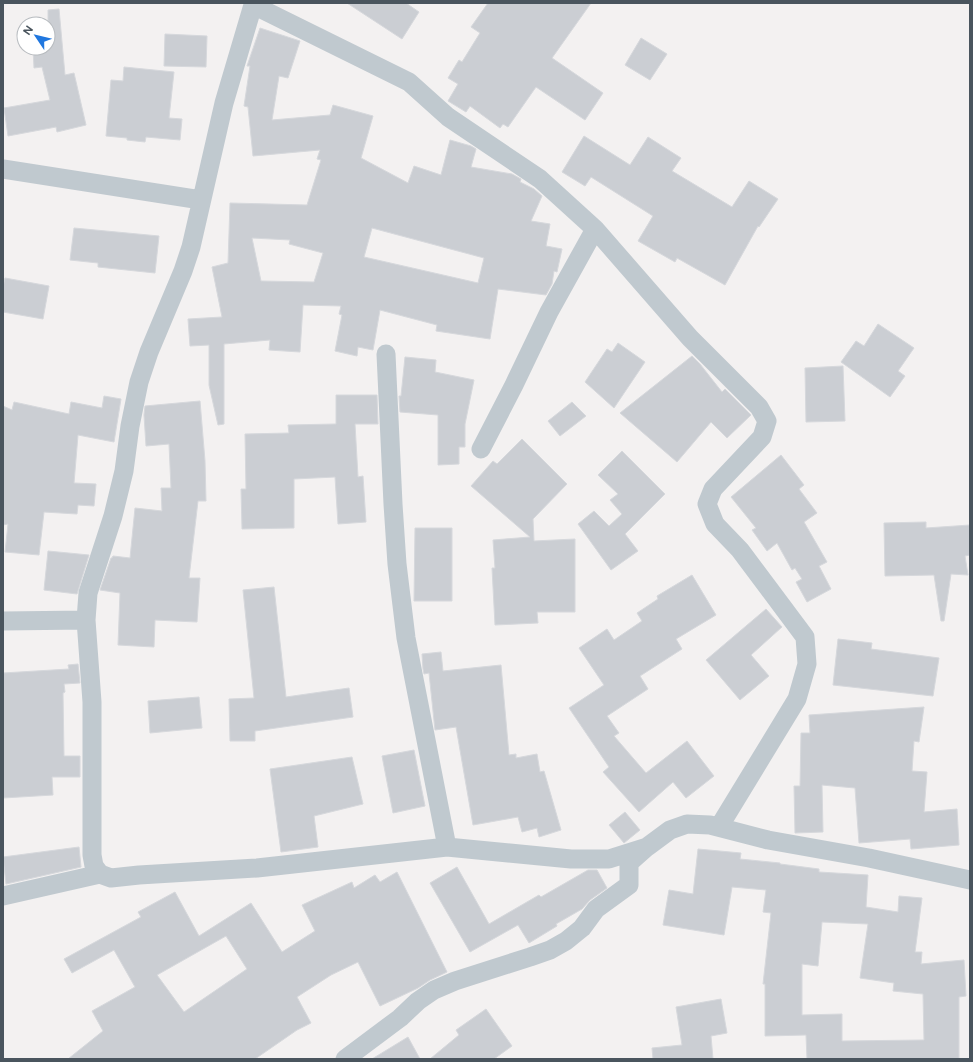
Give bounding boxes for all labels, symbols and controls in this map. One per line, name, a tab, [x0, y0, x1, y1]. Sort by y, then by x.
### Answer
north arrow	[16, 16, 56, 56]
text: N	[20, 23, 36, 38]

